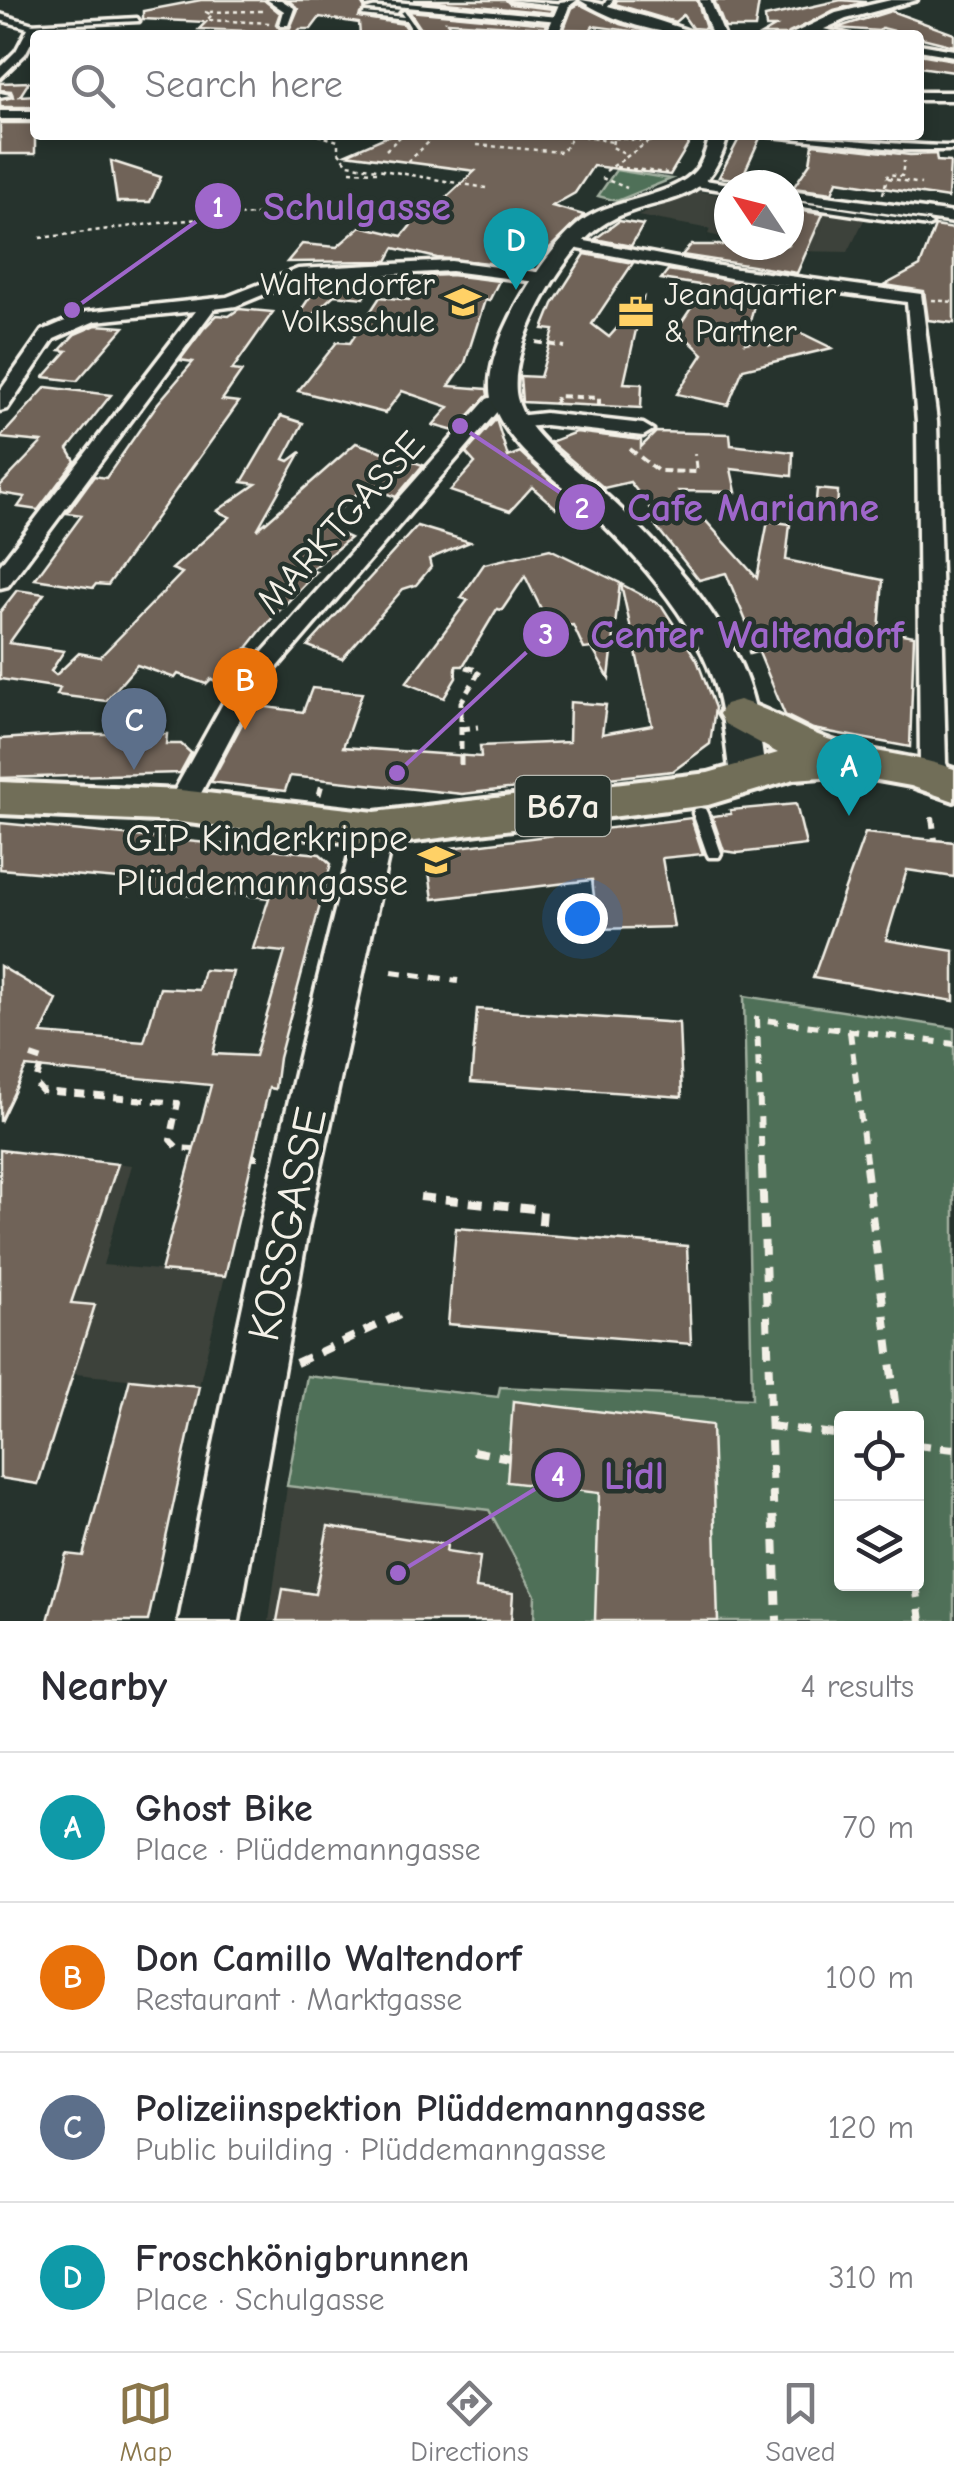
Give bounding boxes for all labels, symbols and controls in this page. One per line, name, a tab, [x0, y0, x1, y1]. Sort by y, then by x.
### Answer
search box	[30, 30, 924, 140]
icon: search	[65, 58, 120, 113]
text: Search here	[145, 63, 343, 107]
north arrow	[714, 170, 804, 260]
callout: Schulgasse	[193, 171, 471, 241]
text: Schulgasse	[263, 184, 451, 230]
text: 1	[212, 190, 224, 225]
pin: D	[484, 208, 548, 290]
place label: Waltendorfer Volksschule	[260, 266, 435, 340]
place label: Jeanquartier & Partner	[664, 276, 836, 350]
school or university icon: Waltendorfer Volksschule	[444, 283, 482, 321]
office icon: Jeanquartier & Partner	[617, 293, 655, 331]
street label: MARKTGASSE	[248, 423, 434, 623]
callout: Cafe Marianne	[557, 472, 899, 542]
text: Cafe Marianne	[627, 485, 879, 531]
text: 2	[575, 491, 589, 526]
callout: Center Waltendorf	[521, 599, 924, 669]
text: Center Waltendorf	[590, 612, 906, 658]
text: 3	[539, 617, 553, 652]
pin: B	[212, 648, 278, 730]
pin: C	[102, 688, 166, 770]
pin: A	[816, 734, 882, 816]
road number: B67a	[516, 776, 610, 836]
place label: GIP Kinderkrippe Plüddemanngasse	[116, 817, 408, 905]
school or university icon: GIP Kinderkrippe Plüddemanngasse	[417, 841, 455, 879]
your location	[557, 893, 608, 944]
street label: KOSSGASSE	[237, 1103, 337, 1346]
map controls	[834, 1411, 924, 1591]
button: locate	[834, 1411, 924, 1501]
callout: Lidl	[533, 1440, 684, 1510]
text: Lidl	[604, 1453, 664, 1499]
text: 4	[551, 1459, 565, 1494]
button: layers	[834, 1501, 924, 1591]
text: Nearby	[40, 1662, 167, 1711]
text: 4 results	[801, 1668, 914, 1705]
text: Ghost Bike	[135, 1787, 313, 1831]
text: A	[64, 1809, 81, 1846]
text: 70 m	[842, 1809, 914, 1846]
text: Place · Plüddemanngasse	[135, 1831, 481, 1868]
text: Don Camillo Waltendorf	[135, 1937, 522, 1981]
text: B	[63, 1959, 82, 1996]
text: 100 m	[825, 1959, 914, 1996]
text: Restaurant · Marktgasse	[135, 1981, 462, 2018]
text: Polizeiinspektion Plüddemanngasse	[135, 2087, 706, 2131]
text: C	[63, 2109, 82, 2146]
text: 120 m	[828, 2109, 914, 2146]
text: Public building · Plüddemanngasse	[135, 2131, 606, 2168]
text: Froschkönigbrunnen	[135, 2237, 469, 2281]
text: D	[63, 2259, 82, 2296]
text: 310 m	[828, 2259, 914, 2296]
text: Place · Schulgasse	[135, 2281, 385, 2318]
tab: Map	[118, 2376, 173, 2468]
tab: Directions	[410, 2376, 529, 2468]
tab: Saved	[766, 2376, 836, 2468]

